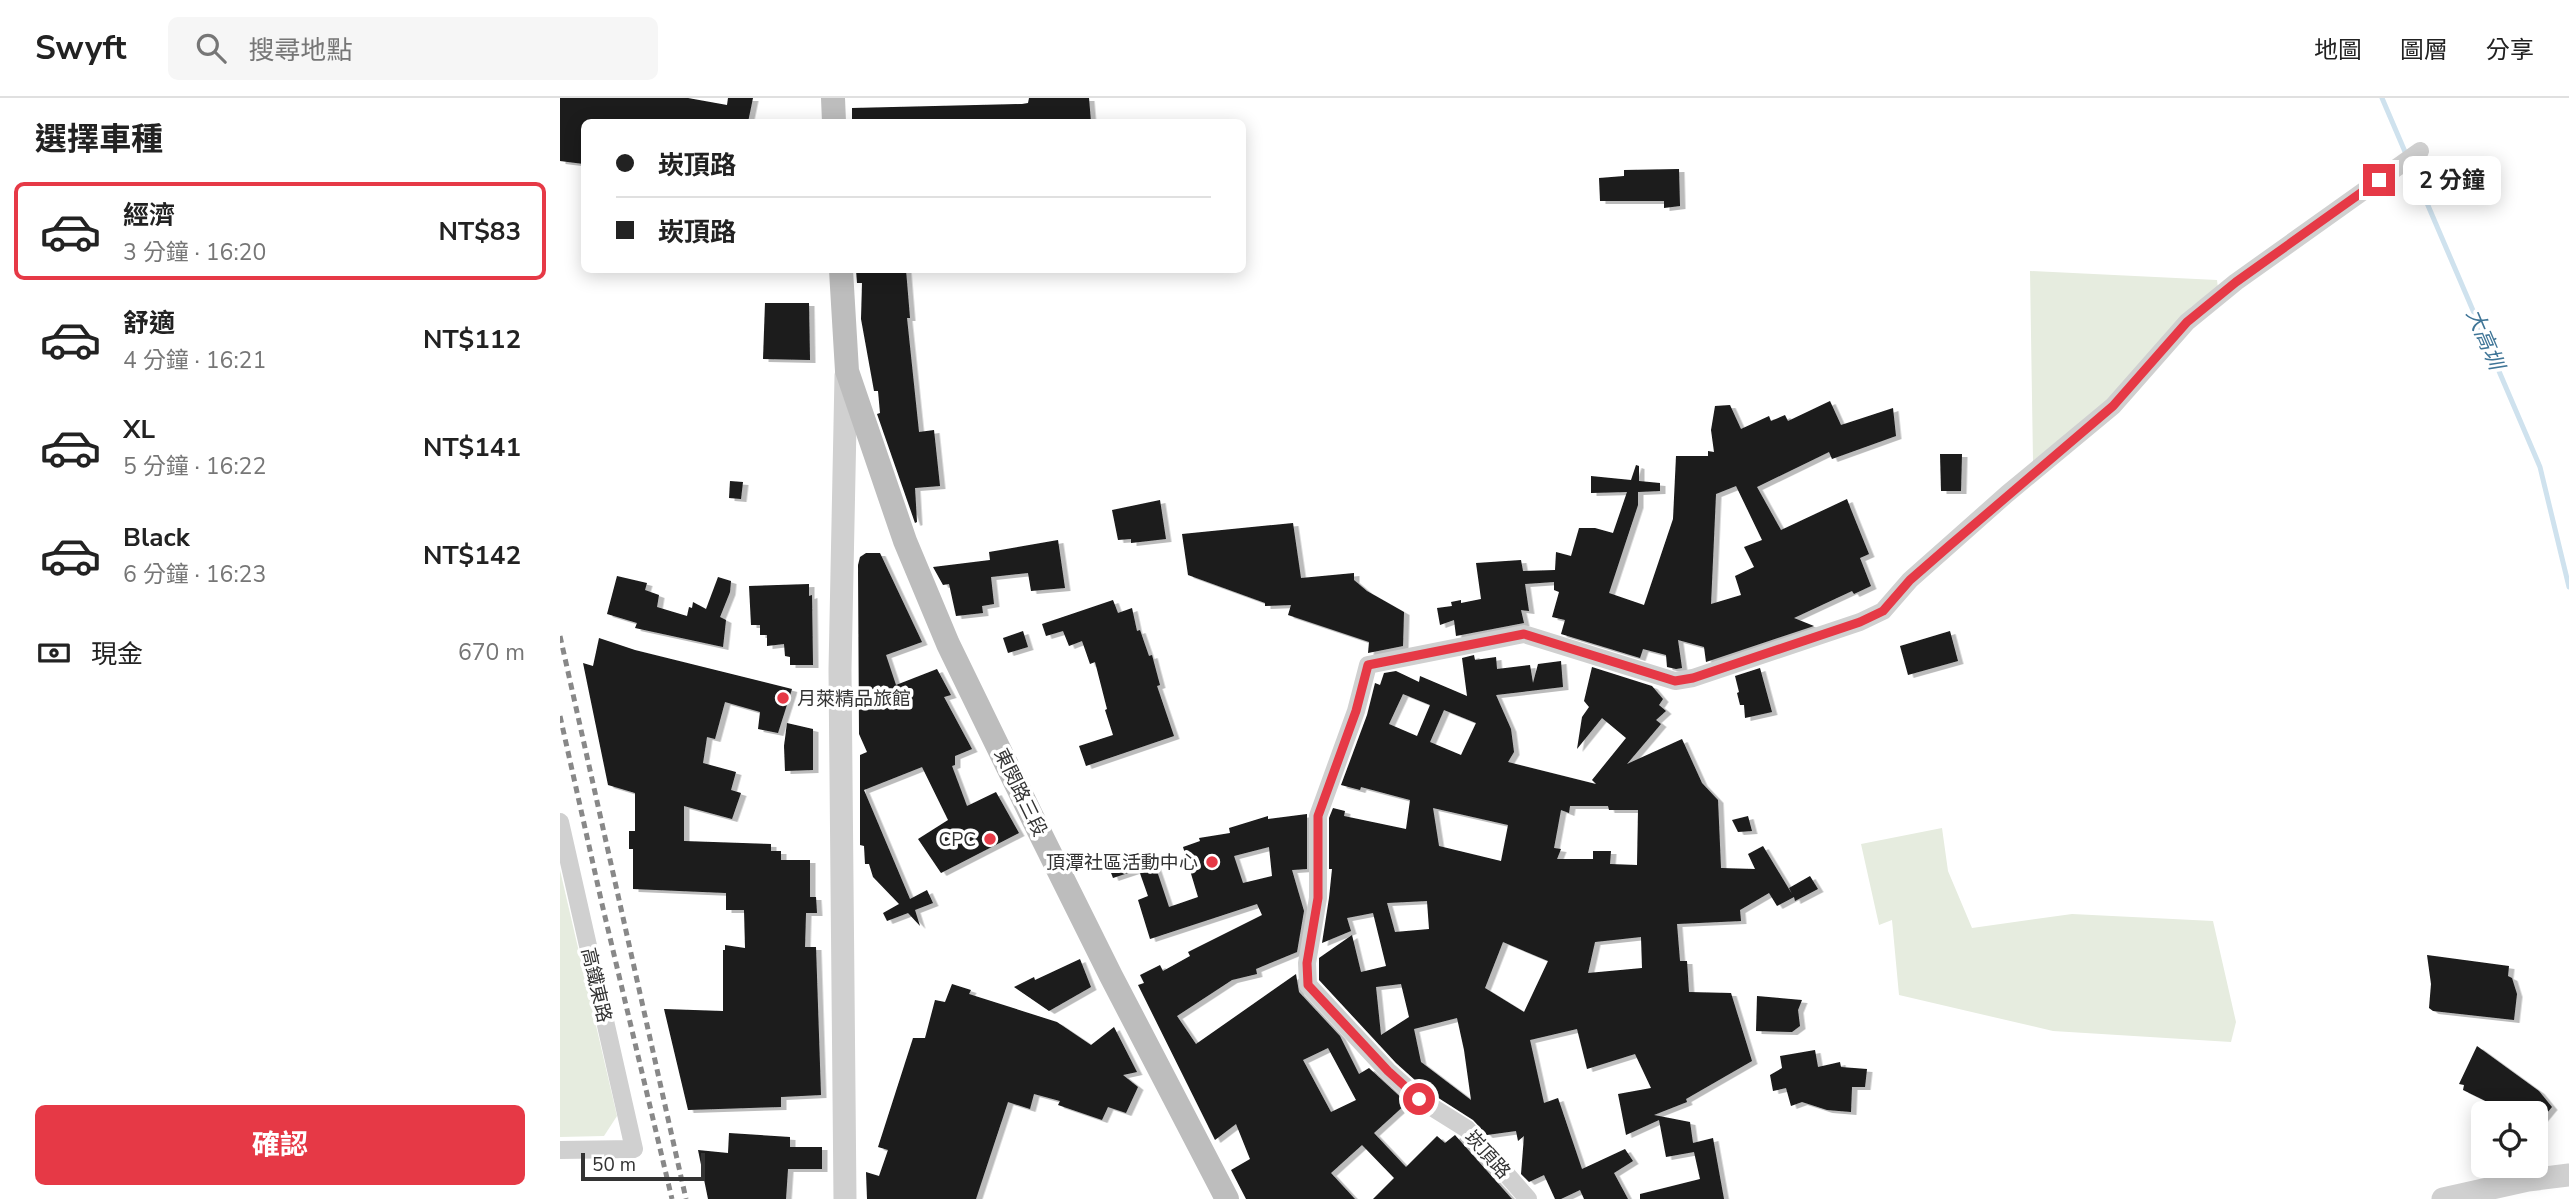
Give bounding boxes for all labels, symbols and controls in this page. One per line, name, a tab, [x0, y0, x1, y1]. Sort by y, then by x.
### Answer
search box	[168, 17, 658, 80]
text: Swyft	[35, 26, 126, 71]
icon: search	[192, 29, 230, 67]
text: 搜尋地點	[248, 33, 352, 68]
text: 地圖	[2314, 34, 2362, 66]
text: 圖層	[2400, 34, 2448, 66]
text: 分享	[2486, 34, 2534, 66]
text: 選擇車種	[35, 118, 163, 161]
text: 崁頂路	[658, 148, 736, 183]
callout: 2 分鐘	[2403, 155, 2501, 204]
route end	[2363, 164, 2395, 196]
text: 2 分鐘	[2419, 165, 2485, 196]
text: 經濟	[123, 198, 175, 233]
icon: car	[39, 200, 102, 263]
text: NT$83	[439, 214, 521, 249]
text: 崁頂路	[658, 215, 736, 250]
text: 3 分鐘 · 16:20	[123, 237, 266, 268]
water label: 大高圳	[2460, 305, 2511, 376]
text: 舒適	[123, 306, 175, 341]
icon: car	[39, 308, 102, 371]
text: NT$112	[423, 322, 521, 357]
text: 4 分鐘 · 16:21	[123, 345, 266, 376]
text: XL	[123, 412, 155, 447]
icon: car	[39, 416, 102, 479]
text: NT$141	[423, 430, 521, 465]
text: 5 分鐘 · 16:22	[123, 451, 266, 482]
text: Black	[123, 520, 190, 555]
icon: car	[39, 524, 102, 587]
text: NT$142	[423, 538, 521, 573]
text: 6 分鐘 · 16:23	[123, 559, 266, 590]
icon: cash	[35, 634, 73, 672]
text: 現金	[91, 637, 143, 672]
text: 670 m	[458, 637, 525, 668]
place label: 月萊精品旅館	[797, 686, 911, 712]
marker: 月萊精品旅館	[775, 690, 791, 706]
street label: 東閔路三段	[988, 744, 1053, 841]
place label: CPC	[939, 827, 976, 853]
marker: CPC	[982, 831, 998, 847]
place label: 頂潭社區活動中心	[1046, 850, 1198, 876]
marker: 頂潭社區活動中心	[1204, 854, 1220, 870]
street label: 高鐵東路	[575, 945, 617, 1025]
route start	[1403, 1083, 1435, 1115]
map controls	[2471, 1101, 2548, 1178]
button: locate	[2471, 1101, 2548, 1178]
button: 確認	[35, 1105, 525, 1185]
street label: 崁頂路	[1459, 1125, 1516, 1185]
scale bar	[581, 1150, 705, 1182]
text: 50 m	[592, 1152, 636, 1178]

